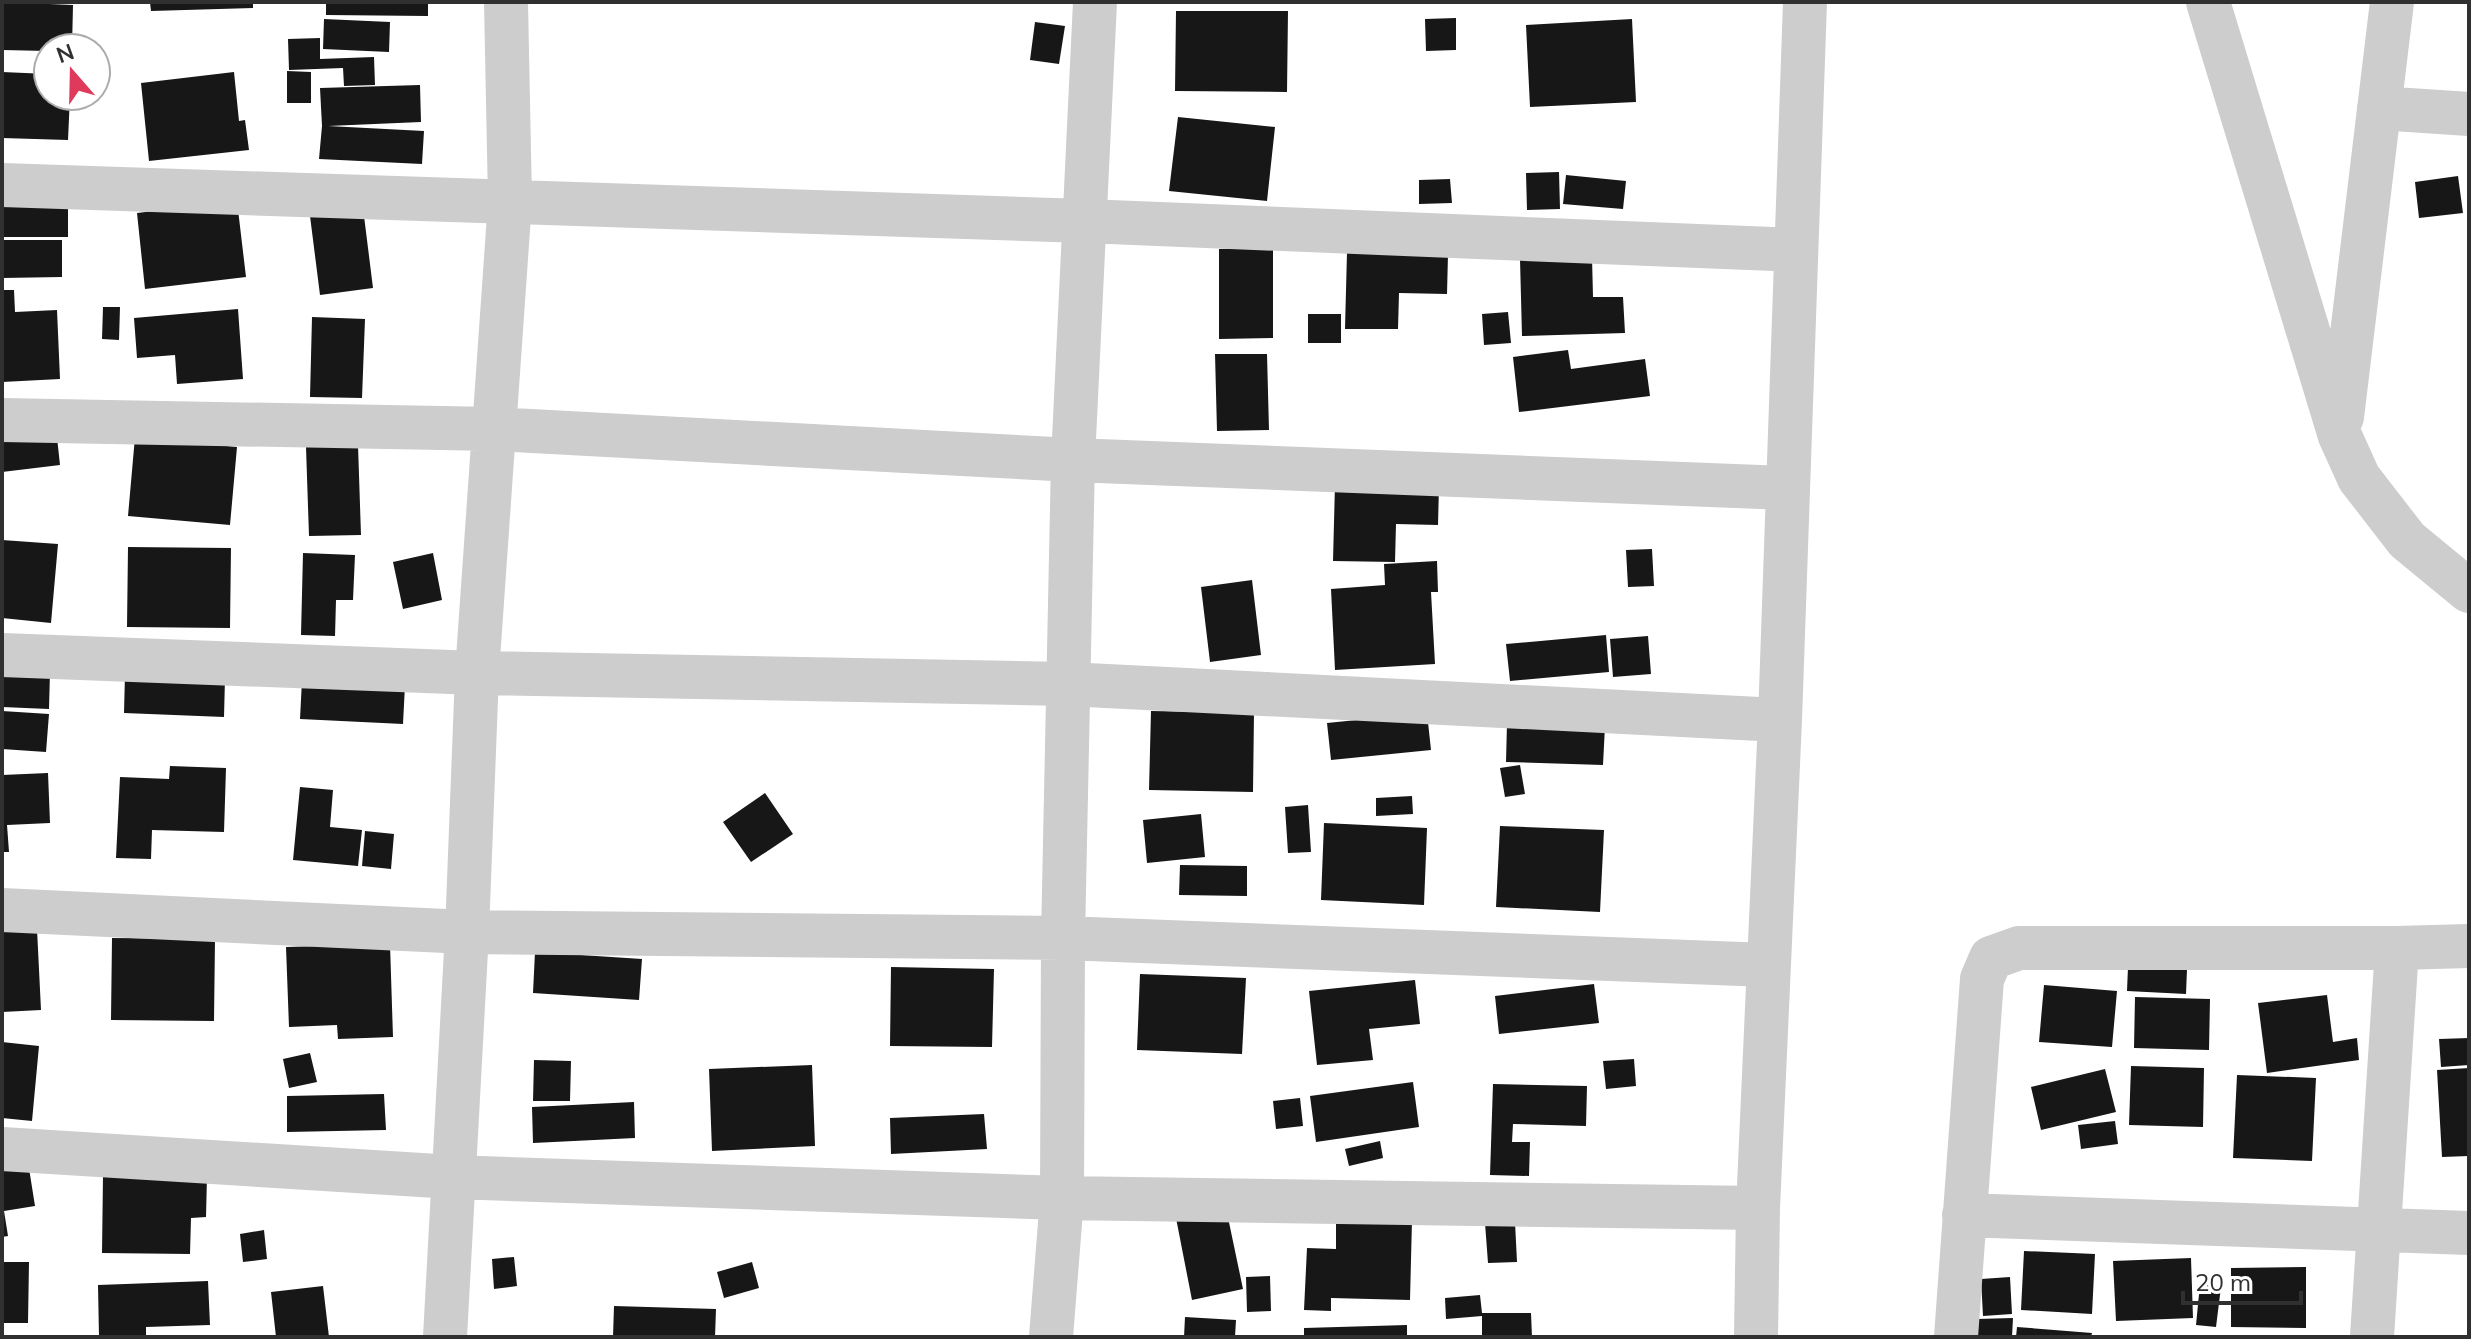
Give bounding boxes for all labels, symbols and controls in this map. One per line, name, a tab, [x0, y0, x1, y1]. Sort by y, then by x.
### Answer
north arrow	[32, 32, 112, 112]
text: N	[53, 37, 78, 69]
scale bar	[2183, 1255, 2301, 1305]
text: 20 m	[2195, 1267, 2251, 1297]

